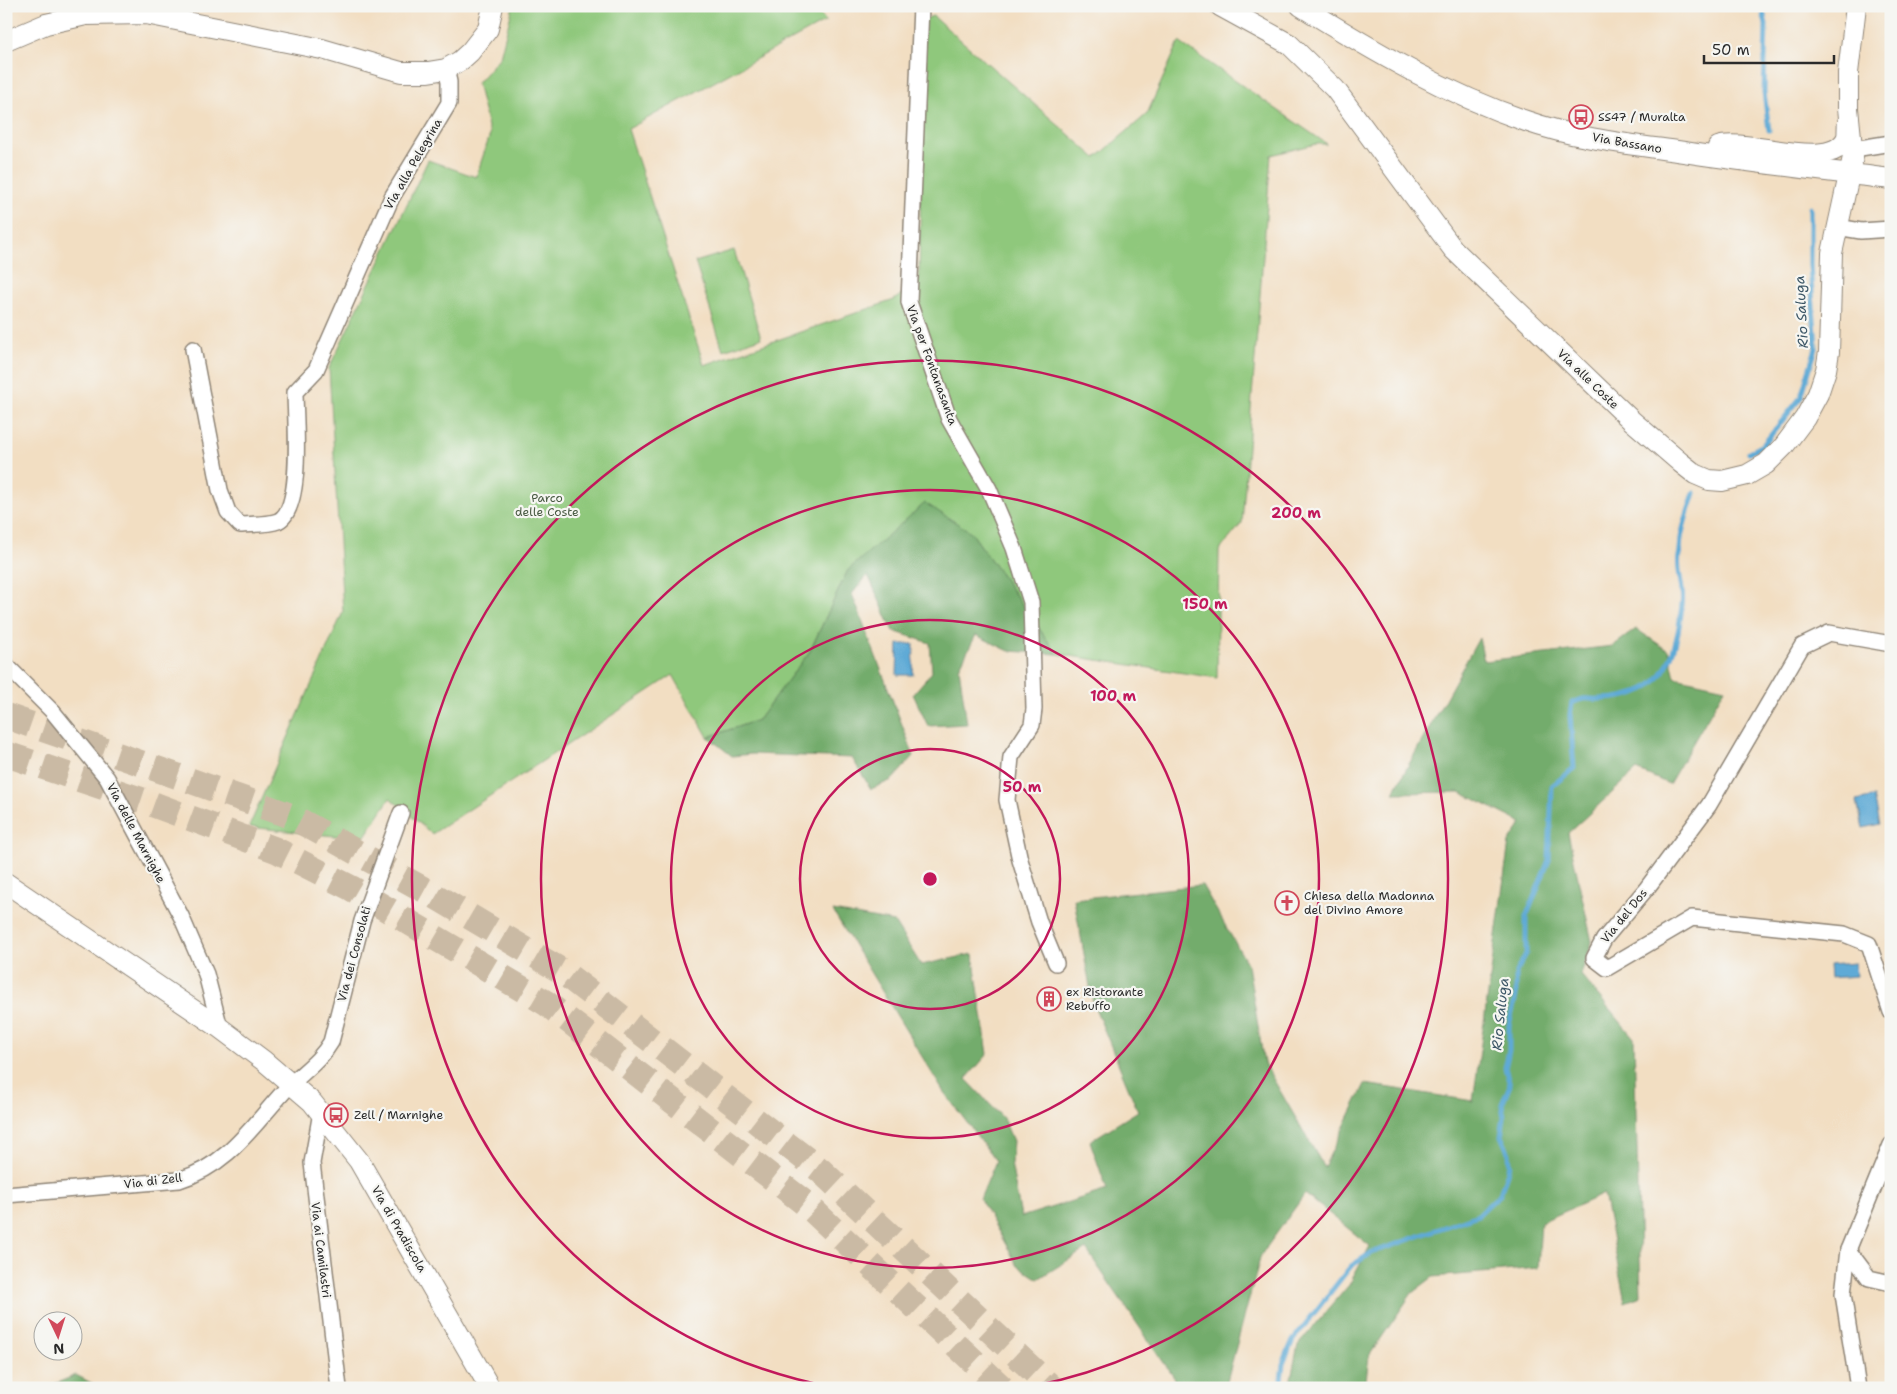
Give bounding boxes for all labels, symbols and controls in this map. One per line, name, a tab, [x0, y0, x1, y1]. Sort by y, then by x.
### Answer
scale bar	[1704, 32, 1834, 64]
text: 50 m	[1712, 40, 1750, 60]
bus stop icon: SS47 / Muralta	[1568, 104, 1594, 130]
place label: SS47 / Muralta	[1598, 109, 1686, 125]
street label: Via alla Pelegrina	[380, 115, 446, 212]
street label: Via Bassano	[1591, 129, 1663, 157]
water label: Rio Saluga	[1790, 275, 1812, 349]
street label: Via per Fontanasanta	[903, 303, 961, 428]
street label: Via alle Coste	[1554, 345, 1622, 413]
park label: Parco delle Coste	[515, 490, 579, 520]
text: 200 m	[1271, 503, 1321, 523]
text: 150 m	[1182, 594, 1228, 614]
text: 100 m	[1090, 686, 1136, 706]
text: 50 m	[1003, 777, 1042, 797]
street label: Via delle Marnighe	[103, 780, 169, 886]
centre of rings	[921, 870, 939, 888]
street label: Via del Dos	[1597, 885, 1651, 947]
place label: Chiesa della Madonna del Divino Amore	[1304, 888, 1435, 918]
church icon: Chiesa della Madonna del Divino Amore	[1274, 890, 1300, 916]
street label: Via dei Consolati	[334, 904, 374, 1004]
water label: Rio Saluga	[1487, 977, 1513, 1051]
place label: ex Ristorante Rebuffo	[1066, 984, 1144, 1014]
building icon: ex Ristorante Rebuffo	[1036, 986, 1062, 1012]
bus stop icon: Zell / Marnighe	[323, 1102, 349, 1128]
place label: Zell / Marnighe	[354, 1107, 443, 1123]
street label: Via di Zell	[123, 1169, 183, 1193]
street label: Via di Pradiscola	[368, 1183, 431, 1276]
street label: Via ai Camilastri	[307, 1201, 335, 1299]
north arrow	[32, 1312, 82, 1362]
text: N	[53, 1340, 65, 1358]

